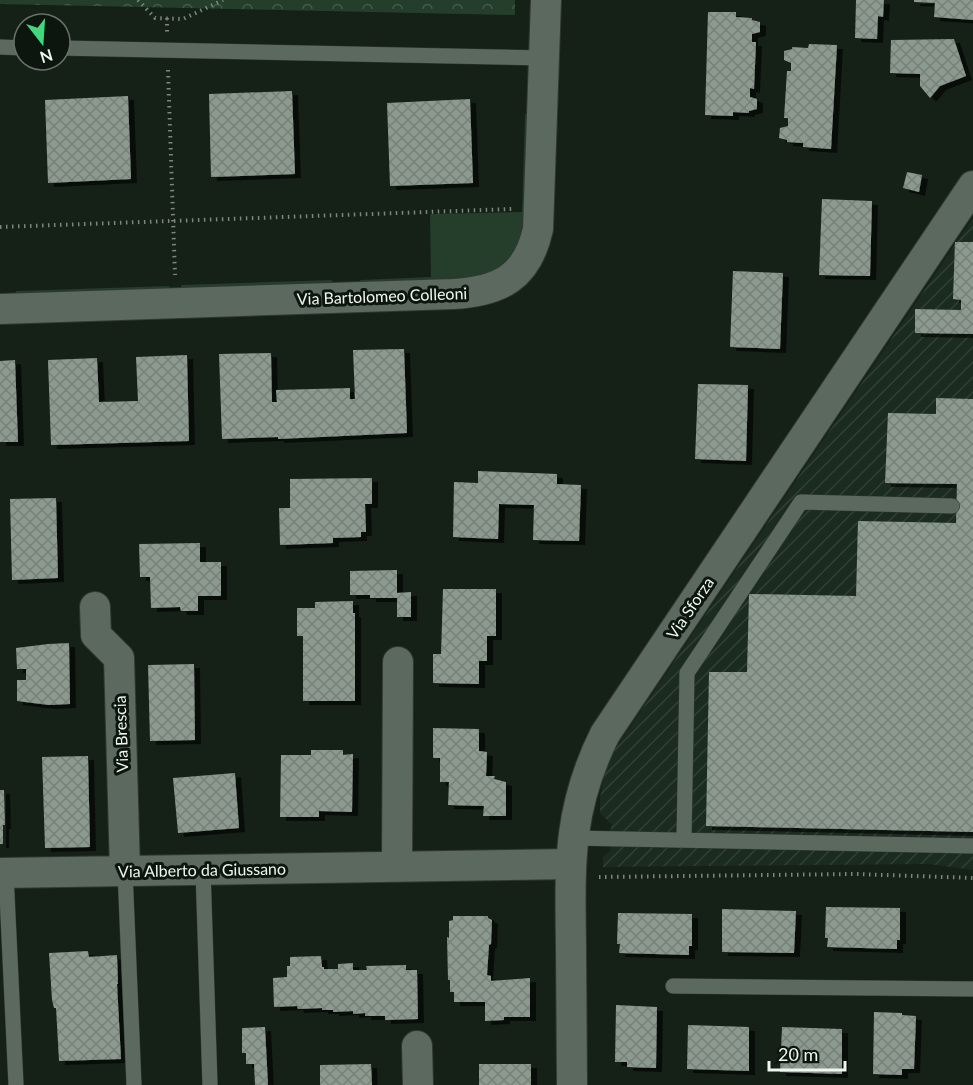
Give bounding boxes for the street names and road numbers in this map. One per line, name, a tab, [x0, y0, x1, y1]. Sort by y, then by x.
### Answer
street label: Via Bartolomeo Colleoni	[296, 283, 468, 308]
street label: Via Sforza	[662, 573, 717, 642]
street label: Via Brescia	[110, 695, 131, 773]
street label: Via Alberto da Giussano	[118, 859, 286, 880]

